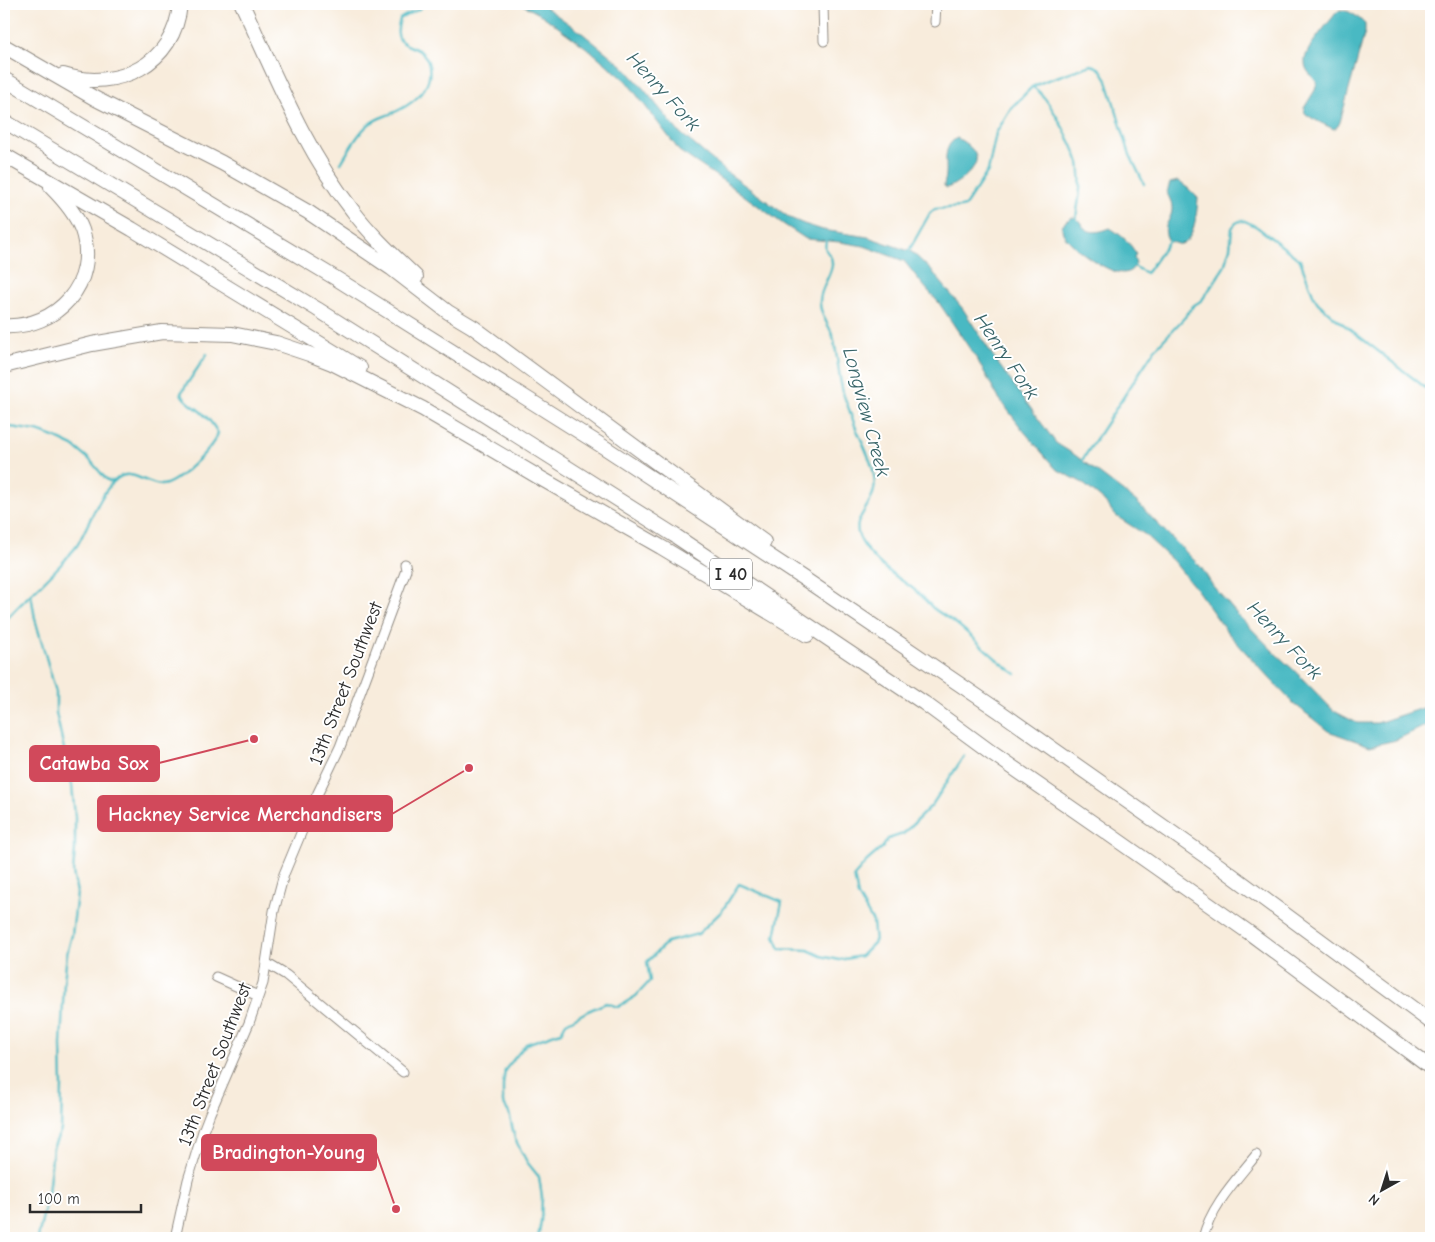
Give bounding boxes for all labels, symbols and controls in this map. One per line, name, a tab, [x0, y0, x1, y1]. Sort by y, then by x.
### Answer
water label: Henry Fork	[622, 47, 705, 136]
water label: Henry Fork	[969, 309, 1044, 404]
water label: Longview Creek	[838, 345, 895, 480]
road number: I 40	[710, 558, 752, 590]
water label: Henry Fork	[1243, 596, 1327, 685]
street label: 13th Street Southwest	[305, 598, 387, 768]
callout: Catawba Sox	[30, 746, 159, 781]
text: Catawba Sox	[39, 752, 149, 775]
callout: Hackney Service Merchandisers	[98, 796, 392, 831]
text: Hackney Service Merchandisers	[108, 803, 382, 826]
street label: 13th Street Southwest	[174, 979, 256, 1149]
callout: Bradington-Young	[202, 1135, 376, 1170]
text: Bradington-Young	[212, 1141, 366, 1164]
north arrow	[1358, 1164, 1408, 1214]
scale bar	[30, 1182, 141, 1214]
text: 100 m	[38, 1190, 80, 1208]
text: N	[1365, 1190, 1383, 1209]

